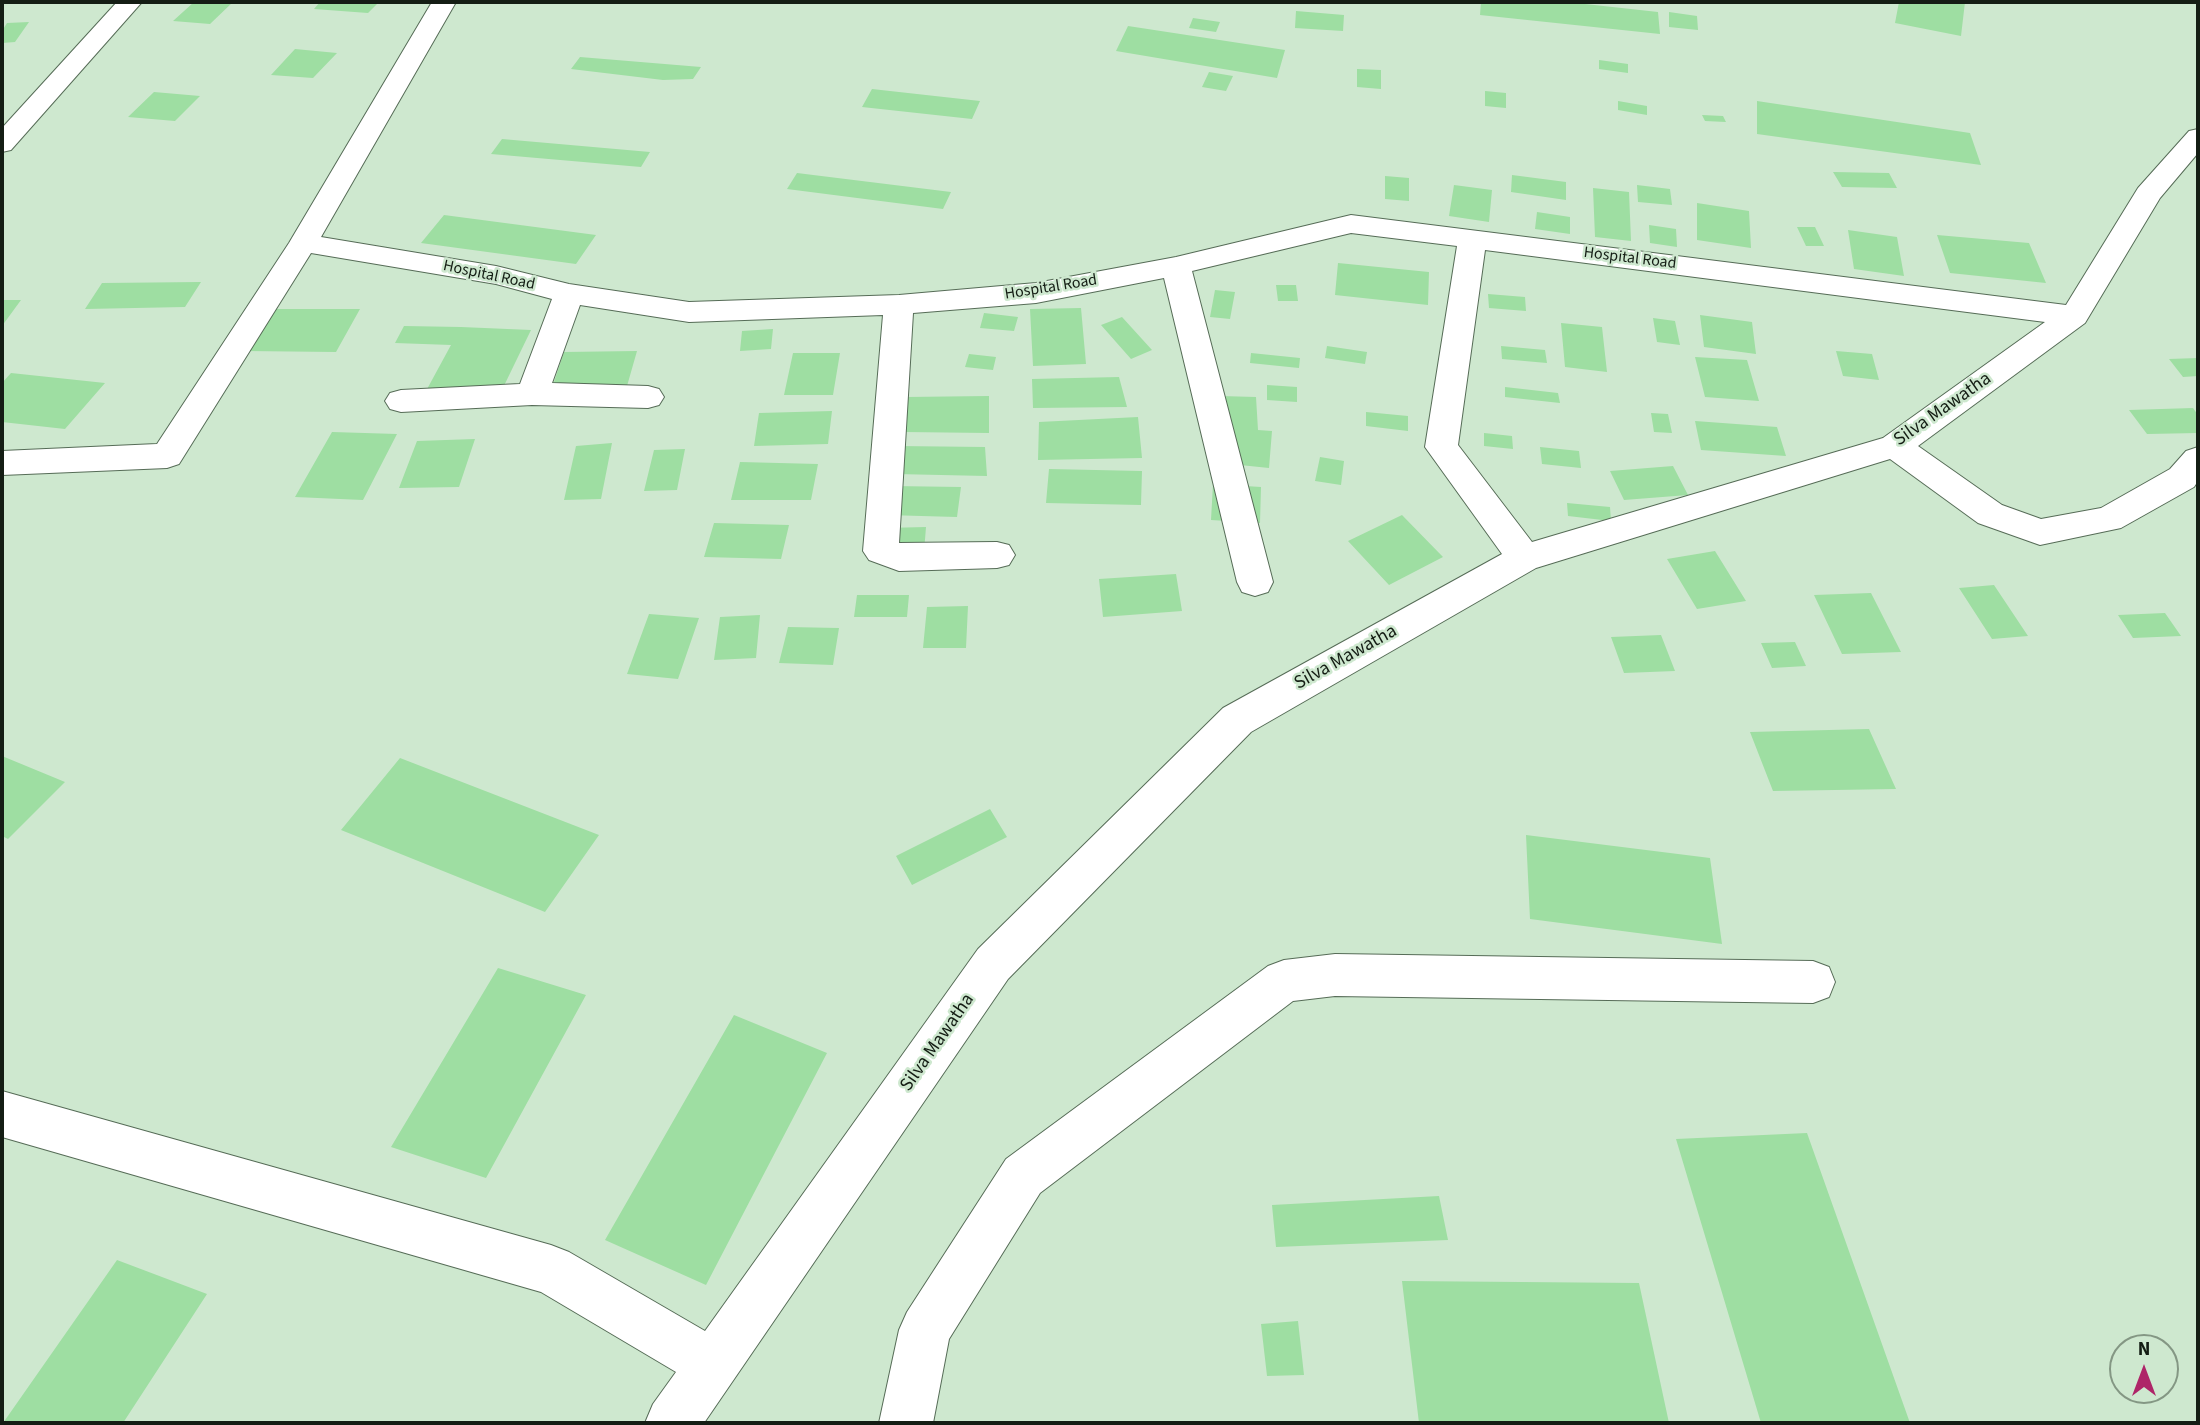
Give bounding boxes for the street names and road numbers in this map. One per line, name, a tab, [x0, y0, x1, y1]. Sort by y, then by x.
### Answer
street label: Hospital Road	[1583, 244, 1677, 274]
street label: Hospital Road	[441, 257, 537, 295]
street label: Hospital Road	[1003, 271, 1099, 305]
street label: Silva Mawatha	[1890, 368, 1996, 452]
street label: Silva Mawatha	[1291, 620, 1401, 696]
street label: Silva Mawatha	[896, 990, 980, 1096]

